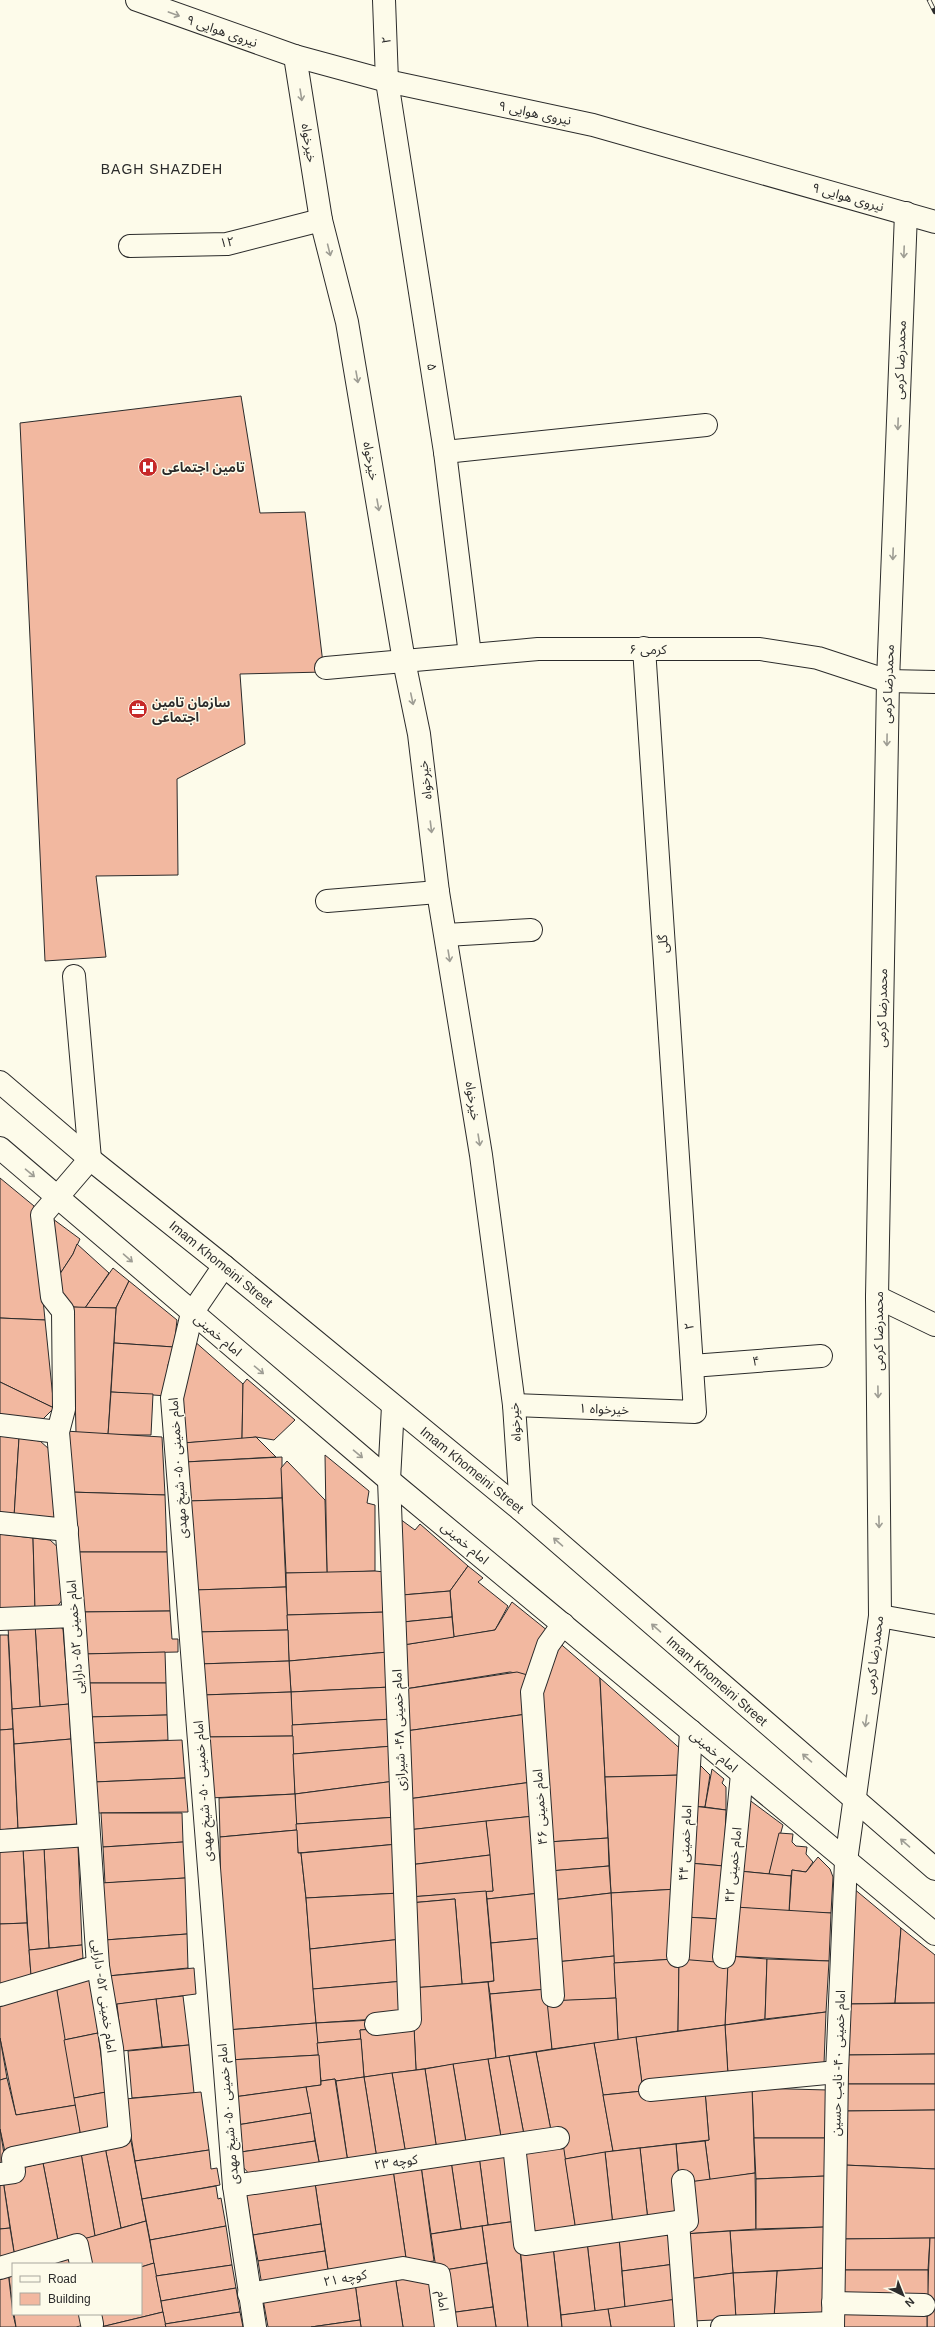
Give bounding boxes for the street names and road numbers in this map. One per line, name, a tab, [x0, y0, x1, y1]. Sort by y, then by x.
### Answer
street label: نیروی هوایی ۹	[184, 12, 259, 51]
street label: ۲	[378, 36, 394, 44]
street label: نیروی هوایی ۹	[497, 98, 573, 129]
street label: خیرخواه	[298, 122, 320, 164]
street label: نیروی هوایی ۹	[810, 180, 886, 215]
street label: ۱۲	[219, 234, 235, 250]
street label: محمدرضا کرمی	[891, 320, 910, 400]
street label: ۵	[424, 362, 440, 372]
street label: خیرخواه	[360, 440, 382, 482]
street label: کرمی ۶	[629, 642, 667, 658]
street label: محمدرضا کرمی	[879, 644, 898, 724]
street label: خیرخواه	[415, 759, 435, 800]
street label: گلی	[655, 933, 672, 954]
street label: محمدرضا کرمی	[874, 968, 891, 1048]
street label: خیرخواه	[462, 1080, 484, 1122]
street label: Imam Khomeini Street	[166, 1218, 276, 1311]
street label: محمدرضا کرمی	[871, 1291, 887, 1371]
street label: امام خمینی	[190, 1311, 245, 1361]
street label: ۲	[681, 1322, 697, 1330]
street label: ۴	[752, 1353, 760, 1369]
street label: امام خمینی ۵۰- شیخ مهدی	[166, 1397, 193, 1539]
street label: خیرخواه ۱	[579, 1401, 630, 1417]
street label: خیرخواه	[506, 1402, 524, 1442]
street label: Imam Khomeini Street	[417, 1424, 527, 1517]
street label: امام خمینی	[437, 1519, 492, 1569]
street label: امام خمینی ۵۲- دارایی	[64, 1579, 88, 1695]
street label: محمدرضا کرمی	[862, 1614, 887, 1695]
street label: Imam Khomeini Street	[664, 1633, 771, 1729]
street label: امام خمینی ۴۸- شیرازی	[389, 1669, 411, 1791]
street label: امام خمینی ۵۰- شیخ مهدی	[191, 1720, 218, 1862]
street label: امام خمینی	[686, 1727, 741, 1777]
street label: امام خمینی ۴۶	[530, 1768, 552, 1846]
street label: امام خمینی ۴۴	[676, 1805, 696, 1882]
street label: امام خمینی ۴۲	[722, 1826, 746, 1904]
street label: امام خمینی ۵۲- دارایی	[87, 1938, 119, 2054]
street label: امام خمینی ۴۰- نایب حسین	[828, 1990, 850, 2136]
street label: امام خمینی ۵۰- شیخ مهدی	[214, 2043, 245, 2185]
street label: کوچه ۲۳	[373, 2151, 420, 2175]
street label: کوچه ۲۱	[322, 2267, 369, 2291]
street label: امام	[432, 2290, 452, 2312]

